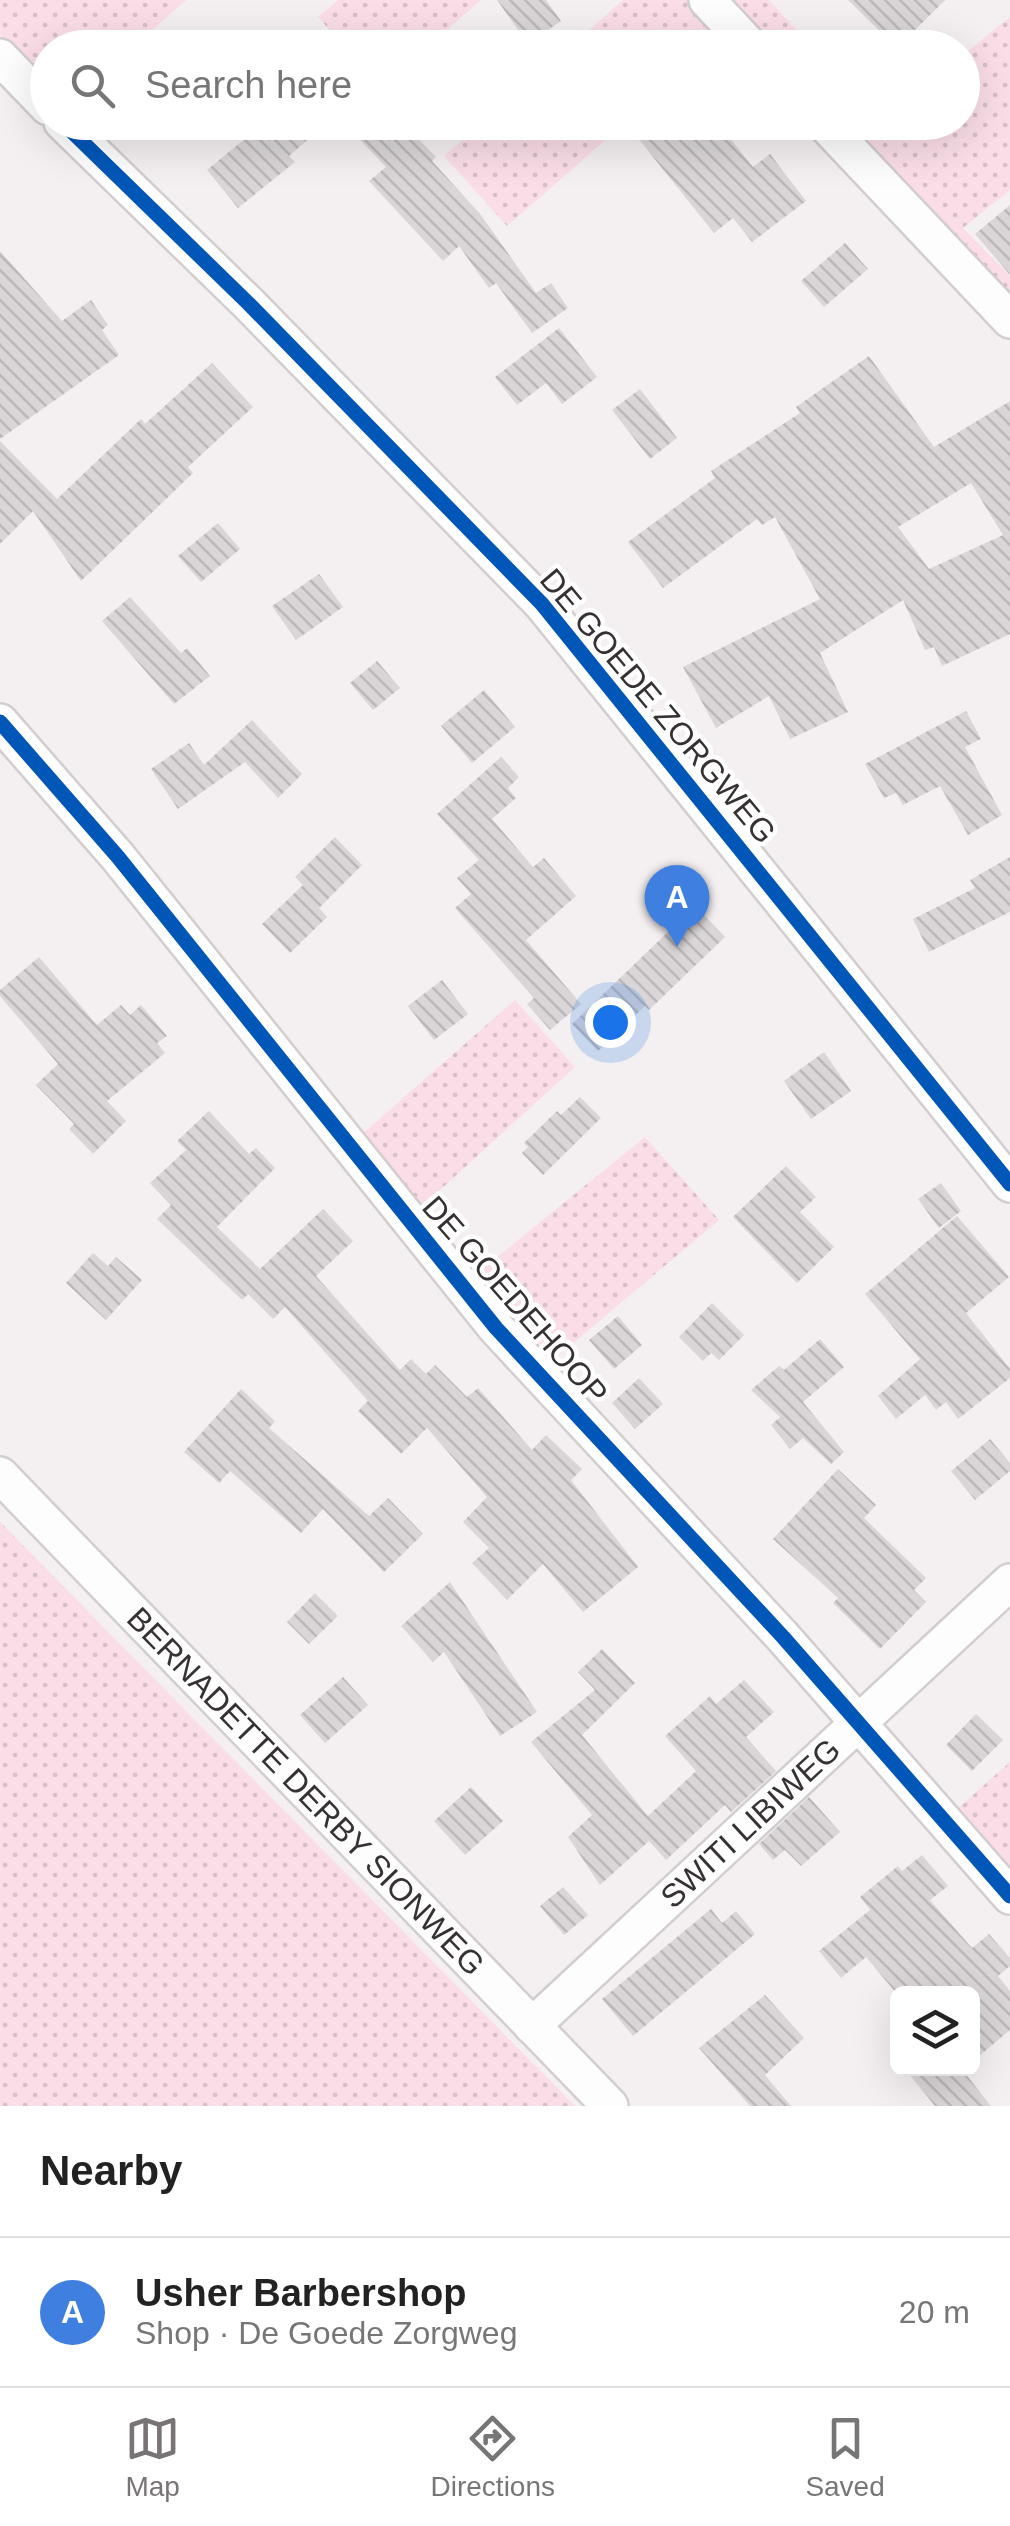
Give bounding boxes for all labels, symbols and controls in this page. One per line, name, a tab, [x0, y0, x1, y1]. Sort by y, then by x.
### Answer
search box	[30, 30, 980, 140]
icon: search	[65, 58, 120, 113]
text: Search here	[145, 64, 352, 106]
street label: DE GOEDE ZORGWEG	[533, 562, 783, 850]
pin: A	[644, 864, 710, 947]
your location	[585, 997, 636, 1048]
street label: DE GOEDEHOOP	[415, 1189, 615, 1411]
street label: BERNADETTE DERBY SIONWEG	[120, 1600, 492, 1983]
street label: SWITI LIBIWEG	[653, 1731, 847, 1915]
map controls	[890, 1986, 980, 2076]
button: layers	[890, 1986, 980, 2076]
text: Nearby	[40, 2147, 182, 2194]
text: Usher Barbershop	[135, 2272, 467, 2314]
text: A	[61, 2294, 84, 2330]
text: 20 m	[899, 2294, 970, 2330]
text: Shop · De Goede Zorgweg	[135, 2315, 517, 2351]
tab: Map	[125, 2411, 180, 2503]
tab: Directions	[431, 2411, 555, 2503]
tab: Saved	[805, 2411, 885, 2503]

